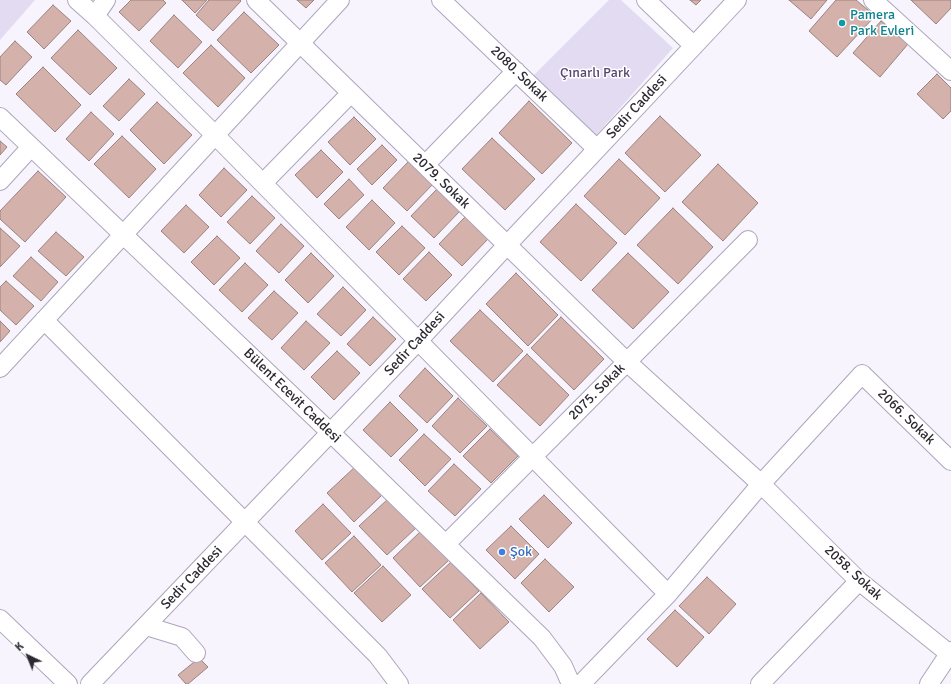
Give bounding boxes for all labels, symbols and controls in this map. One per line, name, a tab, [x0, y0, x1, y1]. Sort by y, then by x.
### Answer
place label: Pamera Park Evleri	[850, 7, 914, 40]
marker: Pamera Park Evleri	[837, 18, 847, 28]
street label: 2080. Sokak	[487, 43, 551, 105]
park label: Çınarlı Park	[560, 65, 630, 81]
street label: Sedir Caddesi	[603, 72, 671, 142]
street label: 2079. Sokak	[409, 150, 473, 212]
street label: Sedir Caddesi	[381, 309, 449, 379]
street label: Bülent Ecevit Caddesi	[240, 345, 344, 447]
street label: 2075. Sokak	[565, 360, 629, 424]
street label: 2066. Sokak	[874, 386, 938, 448]
street label: 2058. Sokak	[821, 542, 885, 604]
street label: Sedir Caddesi	[158, 543, 226, 613]
place label: Şok	[510, 544, 532, 560]
marker: Şok	[497, 547, 507, 557]
north arrow	[8, 636, 48, 676]
text: K	[13, 640, 26, 654]

